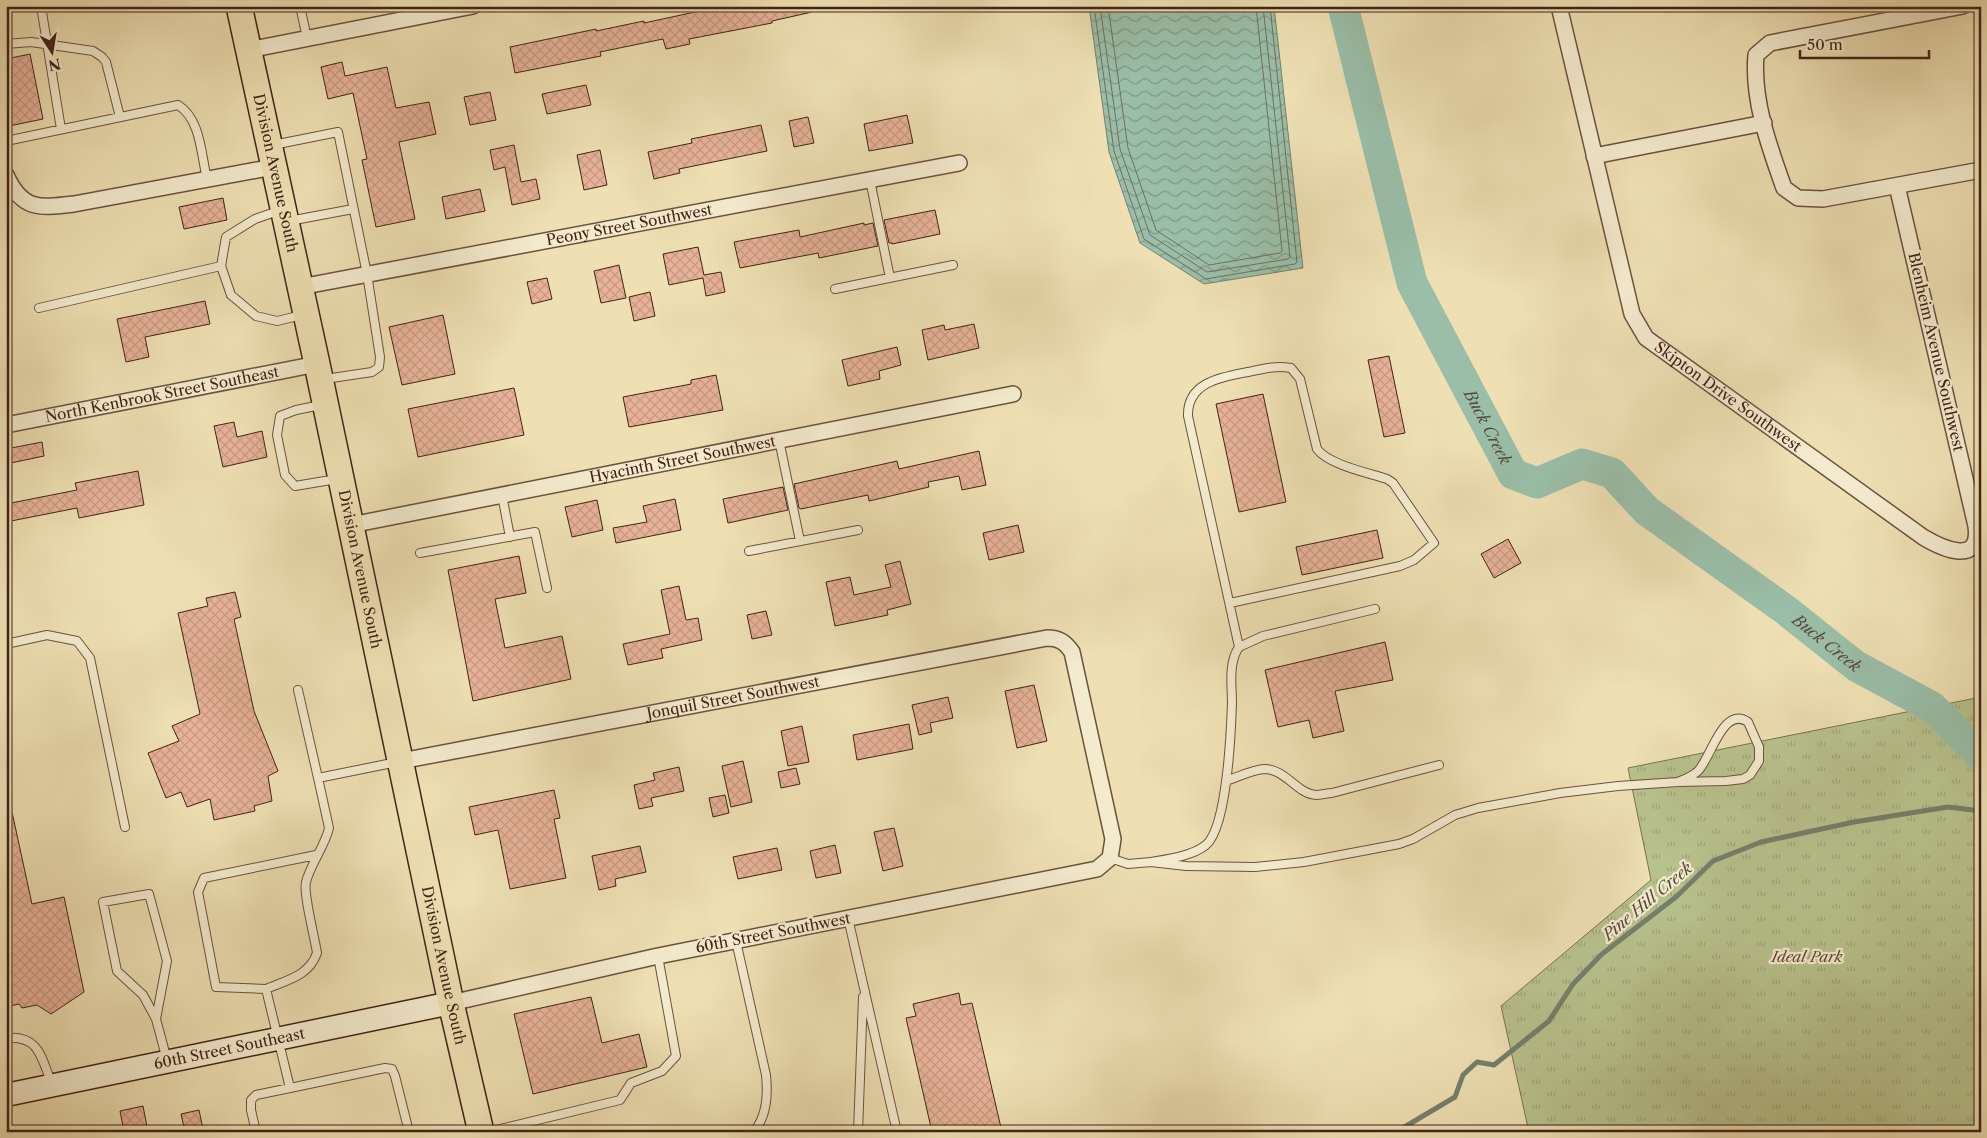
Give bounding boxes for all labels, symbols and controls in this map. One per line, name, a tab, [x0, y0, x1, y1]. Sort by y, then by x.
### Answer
north arrow	[28, 28, 78, 78]
scale bar	[1800, 28, 1928, 60]
text: 50 m	[1807, 35, 1843, 54]
text: N	[47, 55, 63, 75]
street label: Division Avenue South	[249, 92, 303, 255]
street label: Peony Street Southwest	[545, 200, 714, 249]
street label: Blenheim Avenue Southwest	[1904, 251, 1969, 454]
street label: Skipton Drive Southwest	[1651, 337, 1806, 456]
street label: North Kenbrook Street Southeast	[43, 362, 281, 426]
water label: Buck Creek	[1459, 384, 1516, 468]
street label: Hyacinth Street Southwest	[588, 431, 778, 487]
street label: Division Avenue South	[335, 488, 387, 651]
water label: Buck Creek	[1787, 608, 1866, 677]
street label: Jonquil Street Southwest	[643, 671, 822, 723]
water label: Pine Hill Creek	[1597, 857, 1696, 946]
street label: Division Avenue South	[418, 884, 471, 1047]
street label: 60th Street Southwest	[694, 908, 853, 957]
park label: Ideal Park	[1771, 947, 1843, 966]
street label: 60th Street Southeast	[152, 1023, 307, 1073]

